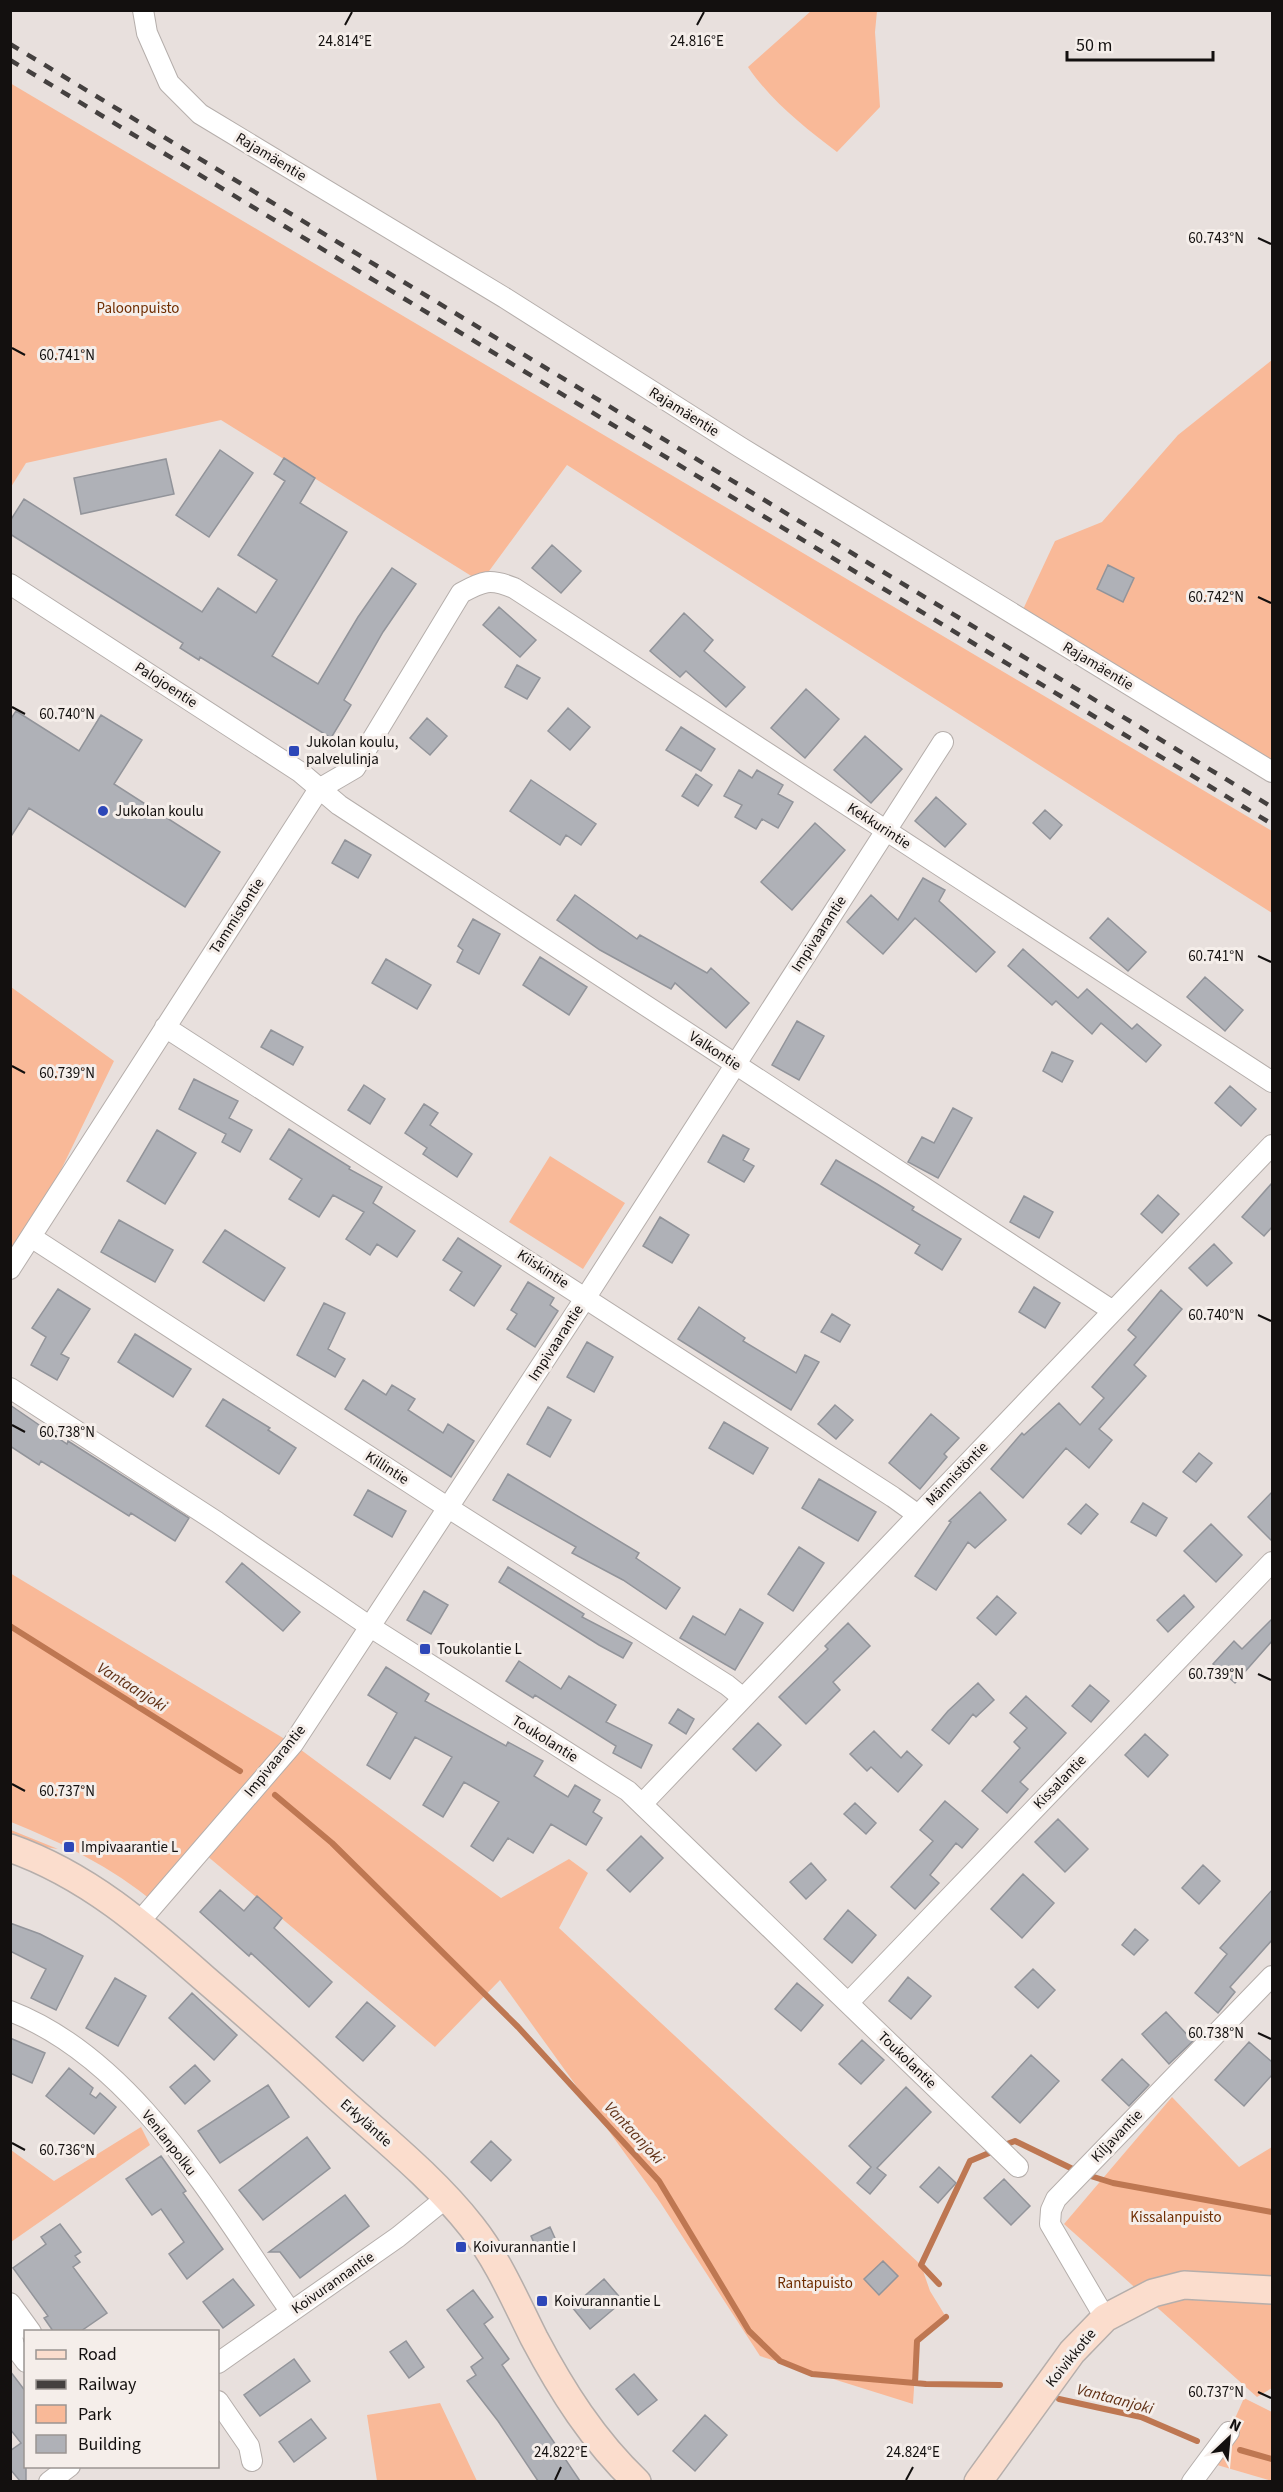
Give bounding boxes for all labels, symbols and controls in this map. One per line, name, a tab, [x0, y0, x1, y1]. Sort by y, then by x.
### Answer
scale bar	[1067, 24, 1212, 62]
text: 24.814°E	[318, 31, 372, 52]
text: 24.816°E	[670, 31, 724, 52]
text: 50 m	[1076, 33, 1112, 58]
street label: Rajamäentie	[232, 128, 310, 186]
text: 60.743°N	[1188, 228, 1244, 249]
park label: Paloonpuisto	[97, 298, 179, 319]
text: 60.741°N	[39, 345, 95, 366]
street label: Rajamäentie	[645, 382, 723, 442]
text: 60.742°N	[1188, 587, 1244, 608]
street label: Rajamäentie	[1059, 637, 1137, 695]
street label: Palojoentie	[130, 657, 202, 713]
text: 60.740°N	[39, 704, 95, 725]
place label: Jukolan koulu, palvelulinja	[306, 732, 398, 770]
marker: Jukolan koulu, palvelulinja	[287, 744, 301, 758]
street label: Kekkurintie	[843, 798, 915, 854]
place label: Jukolan koulu	[115, 801, 204, 822]
marker: Jukolan koulu	[96, 804, 110, 818]
street label: Tammistontie	[205, 874, 269, 958]
street label: Impivaarantie	[786, 892, 852, 976]
text: 60.741°N	[1188, 946, 1244, 967]
street label: Valkontie	[685, 1026, 745, 1076]
text: 60.739°N	[39, 1063, 95, 1084]
street label: Kiiskintie	[513, 1244, 573, 1294]
street label: Impivaarantie	[523, 1301, 589, 1385]
text: 60.740°N	[1188, 1305, 1244, 1326]
text: 60.738°N	[39, 1422, 95, 1443]
street label: Männistöntie	[921, 1437, 993, 1511]
street label: Killintie	[361, 1446, 413, 1490]
place label: Toukolantie L	[437, 1639, 522, 1660]
marker: Toukolantie L	[418, 1642, 432, 1656]
water label: Vantaanjoki	[93, 1657, 171, 1717]
text: 60.739°N	[1188, 1664, 1244, 1685]
street label: Toukolantie	[508, 1710, 582, 1768]
street label: Impivaarantie	[239, 1721, 311, 1801]
street label: Kissalantie	[1029, 1750, 1091, 1814]
text: 60.737°N	[39, 1781, 95, 1802]
place label: Impivaarantie L	[81, 1837, 178, 1858]
marker: Impivaarantie L	[62, 1840, 76, 1854]
text: 60.738°N	[1188, 2023, 1244, 2044]
street label: Toukolantie	[873, 2027, 941, 2093]
street label: Erkyläntie	[335, 2094, 397, 2152]
water label: Vantaanjoki	[599, 2097, 669, 2169]
street label: Kiljavantie	[1086, 2105, 1148, 2167]
street label: Venlanpolku	[137, 2106, 201, 2180]
text: 60.736°N	[39, 2140, 95, 2161]
park label: Kissalanpuisto	[1130, 2207, 1222, 2228]
place label: Koivurannantie I	[473, 2237, 576, 2258]
marker: Koivurannantie I	[454, 2240, 468, 2254]
street label: Koivurannantie	[288, 2247, 378, 2319]
park label: Rantapuisto	[777, 2273, 853, 2294]
place label: Koivurannantie L	[554, 2291, 661, 2312]
marker: Koivurannantie L	[535, 2294, 549, 2308]
street label: Koivikkotie	[1041, 2324, 1101, 2392]
legend	[24, 2330, 219, 2468]
text: Road	[78, 2342, 117, 2367]
text: Railway	[78, 2372, 137, 2397]
water label: Vantaanjoki	[1074, 2378, 1156, 2420]
text: 60.737°N	[1188, 2382, 1244, 2403]
text: Park	[78, 2402, 112, 2427]
north arrow	[1199, 2408, 1259, 2468]
text: N	[1226, 2413, 1245, 2438]
text: Building	[78, 2432, 141, 2457]
text: 24.822°E	[534, 2442, 588, 2463]
text: 24.824°E	[886, 2442, 940, 2463]

